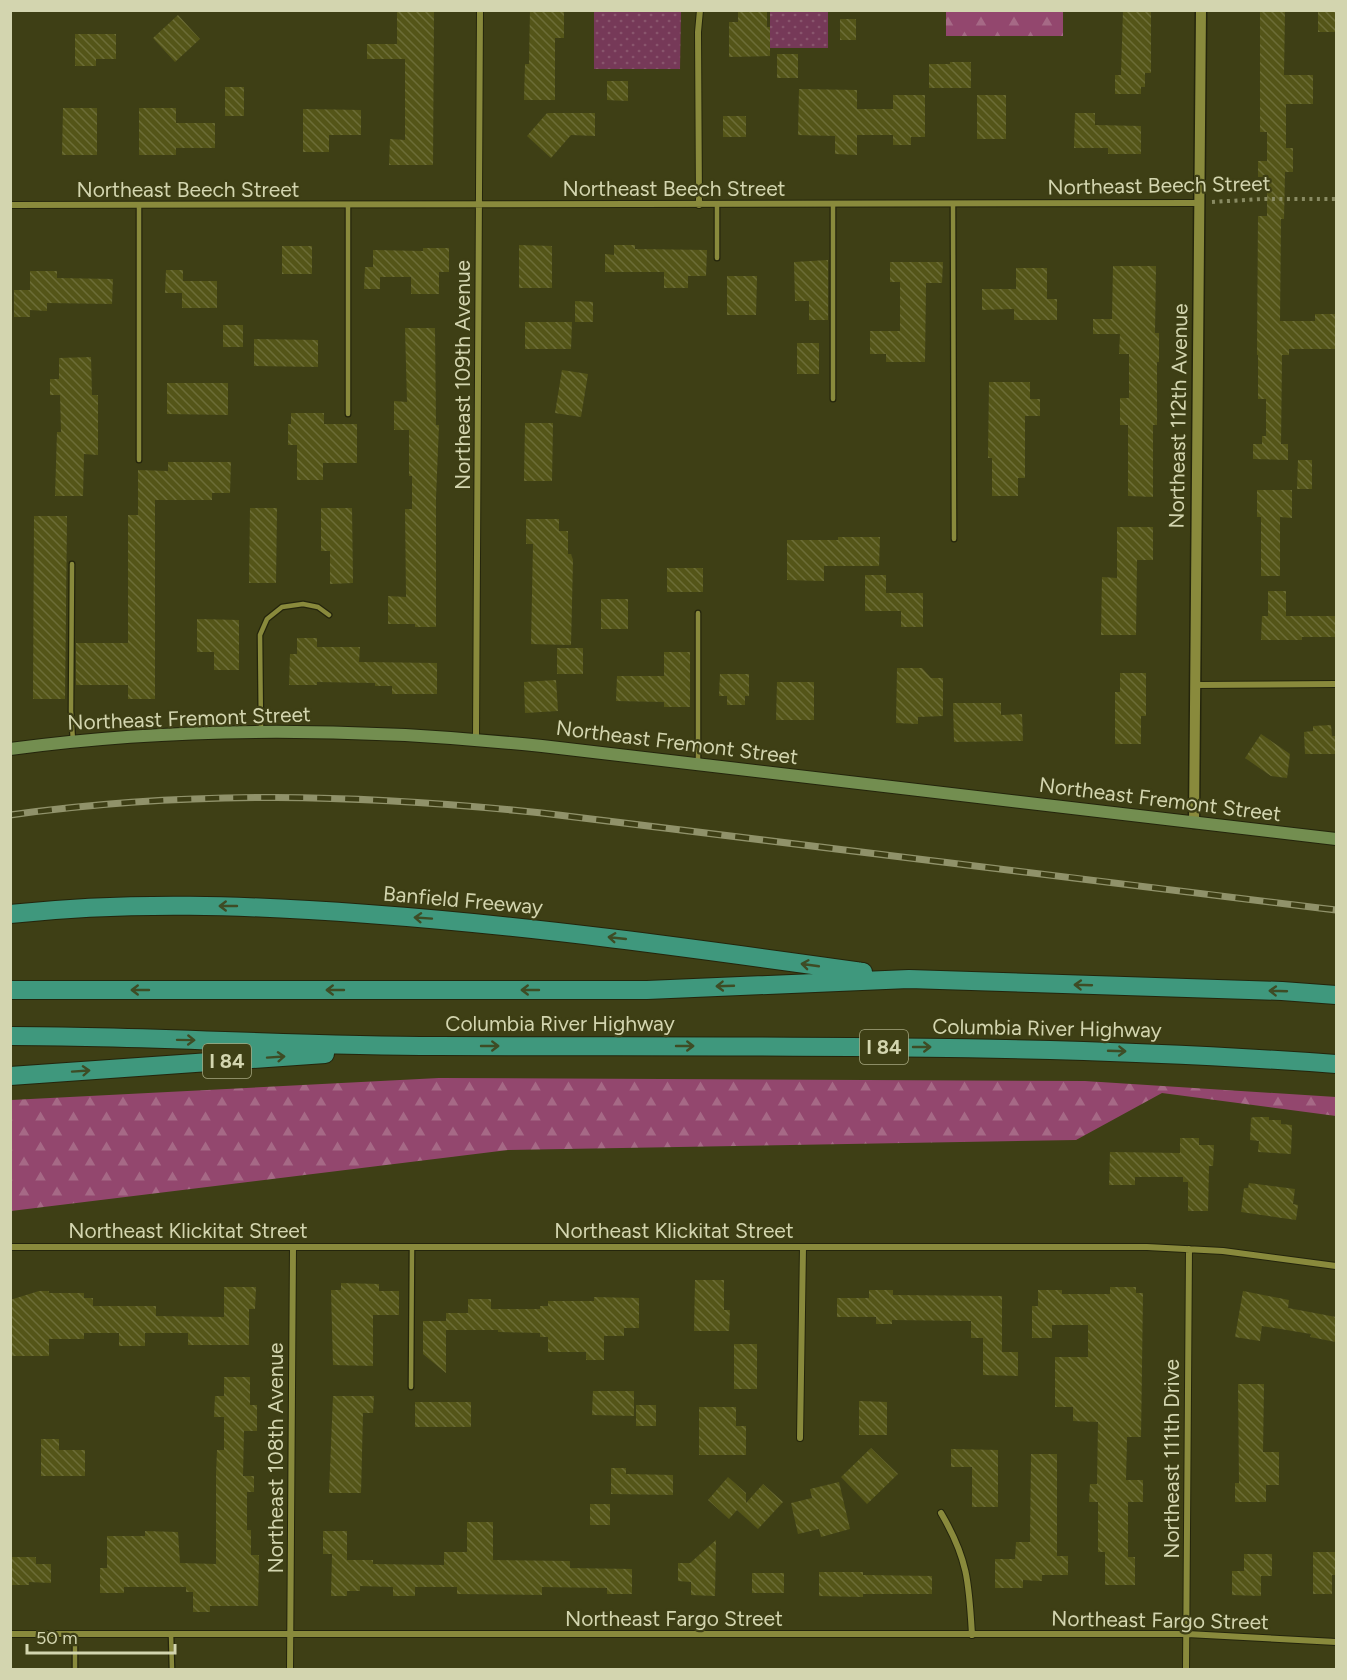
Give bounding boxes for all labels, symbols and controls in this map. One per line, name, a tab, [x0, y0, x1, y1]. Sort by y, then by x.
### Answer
street label: Northeast Beech Street	[1047, 171, 1271, 199]
street label: Northeast Beech Street	[562, 176, 786, 201]
street label: Northeast Beech Street	[76, 177, 300, 202]
street label: Northeast 109th Avenue	[450, 260, 475, 490]
street label: Northeast 112th Avenue	[1164, 303, 1192, 529]
street label: Northeast Fremont Street	[67, 701, 311, 735]
street label: Northeast Fremont Street	[555, 715, 800, 769]
street label: Northeast Fremont Street	[1038, 772, 1283, 826]
street label: Banfield Freeway	[382, 881, 544, 919]
one-way arrow	[219, 900, 239, 912]
one-way arrow	[413, 912, 433, 923]
one-way arrow	[607, 932, 627, 943]
one-way arrow	[800, 959, 820, 970]
one-way arrow	[1074, 979, 1094, 990]
one-way arrow	[715, 981, 735, 992]
one-way arrow	[131, 984, 151, 996]
one-way arrow	[326, 984, 346, 996]
one-way arrow	[521, 984, 541, 996]
one-way arrow	[1269, 986, 1289, 997]
street label: Columbia River Highway	[445, 1011, 675, 1036]
street label: Columbia River Highway	[932, 1014, 1162, 1042]
road number: I 84	[860, 1030, 908, 1064]
one-way arrow	[176, 1034, 196, 1046]
one-way arrow	[480, 1040, 500, 1052]
one-way arrow	[675, 1040, 695, 1052]
one-way arrow	[912, 1041, 932, 1053]
road number: I 84	[203, 1044, 251, 1078]
one-way arrow	[1107, 1045, 1127, 1057]
one-way arrow	[265, 1052, 285, 1063]
one-way arrow	[71, 1065, 91, 1076]
street label: Northeast Klickitat Street	[68, 1218, 308, 1243]
street label: Northeast Klickitat Street	[554, 1218, 794, 1243]
street label: Northeast 108th Avenue	[263, 1342, 288, 1574]
street label: Northeast 111th Drive	[1159, 1359, 1184, 1559]
street label: Northeast Fargo Street	[565, 1606, 783, 1631]
street label: Northeast Fargo Street	[1051, 1606, 1269, 1634]
scale bar	[27, 1617, 176, 1655]
text: 50 m	[36, 1627, 78, 1649]

